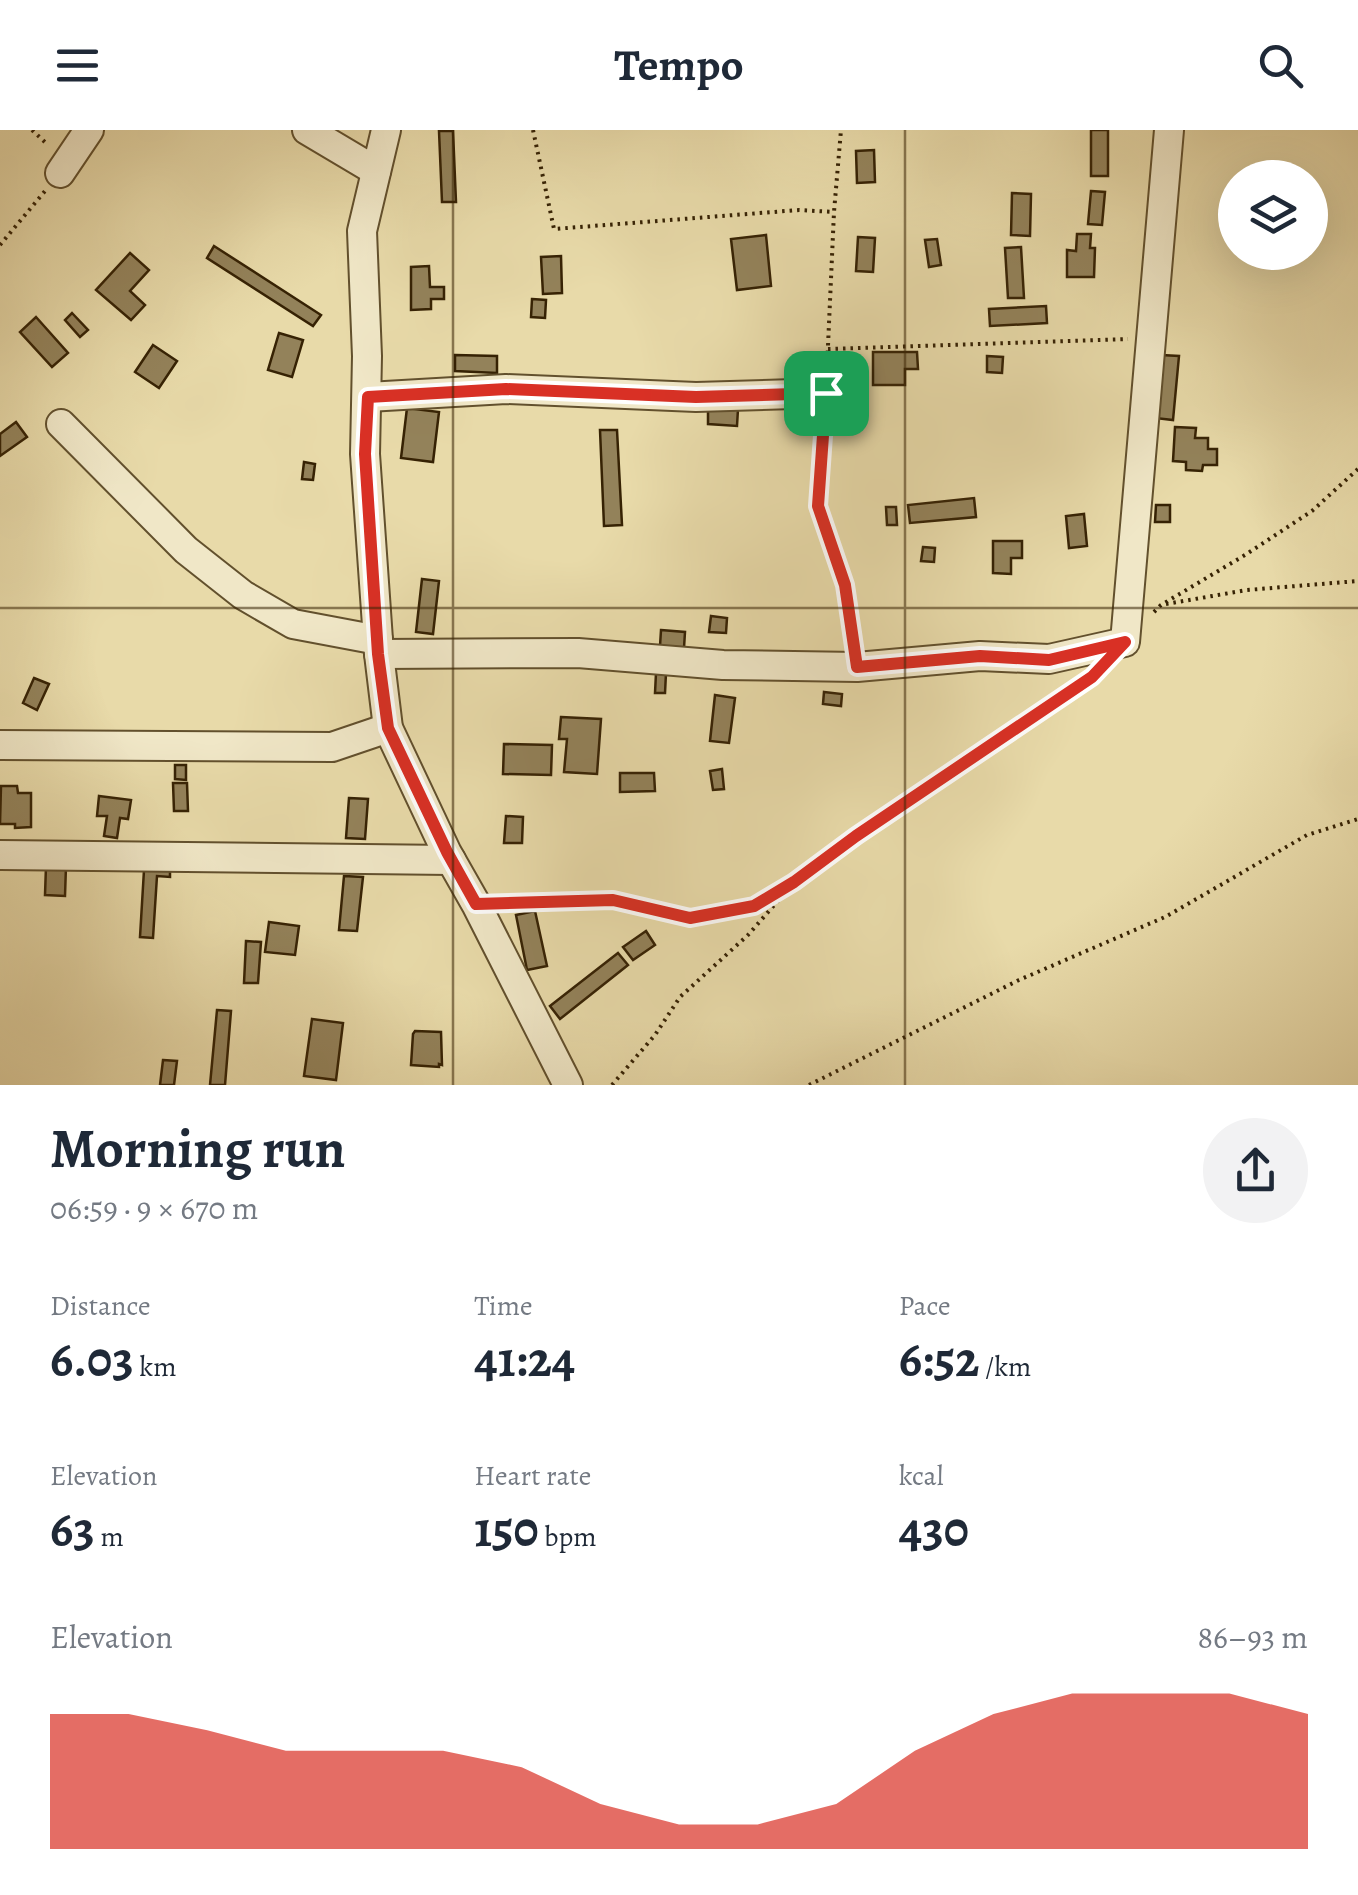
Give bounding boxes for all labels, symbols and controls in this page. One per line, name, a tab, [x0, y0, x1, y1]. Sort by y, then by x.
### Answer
text: Tempo	[614, 34, 744, 96]
icon: menu	[50, 38, 105, 93]
icon: search	[1253, 38, 1308, 93]
map controls	[1218, 160, 1328, 270]
button: layers	[1218, 160, 1328, 270]
pin	[784, 351, 869, 436]
icon: arrive	[799, 366, 854, 421]
text: Morning run	[50, 1111, 345, 1186]
button: share	[1203, 1118, 1308, 1223]
text: 06:59 · 9 × 670 m	[50, 1186, 258, 1230]
text: Distance	[50, 1287, 150, 1325]
text: Time	[474, 1287, 533, 1325]
text: Pace	[899, 1287, 951, 1325]
text: 6.03	[50, 1325, 134, 1393]
text: 41:24	[474, 1325, 575, 1393]
text: 6:52	[899, 1325, 979, 1393]
text: km	[134, 1348, 177, 1386]
text: /km	[979, 1348, 1031, 1386]
text: Elevation	[50, 1457, 157, 1495]
text: Heart rate	[474, 1457, 591, 1495]
text: kcal	[899, 1457, 944, 1495]
text: 63	[50, 1495, 95, 1563]
text: 150	[474, 1495, 539, 1563]
text: 430	[899, 1495, 969, 1563]
text: m	[95, 1518, 124, 1556]
text: bpm	[539, 1518, 597, 1556]
text: Elevation	[50, 1615, 173, 1659]
text: 86–93 m	[1197, 1615, 1308, 1659]

